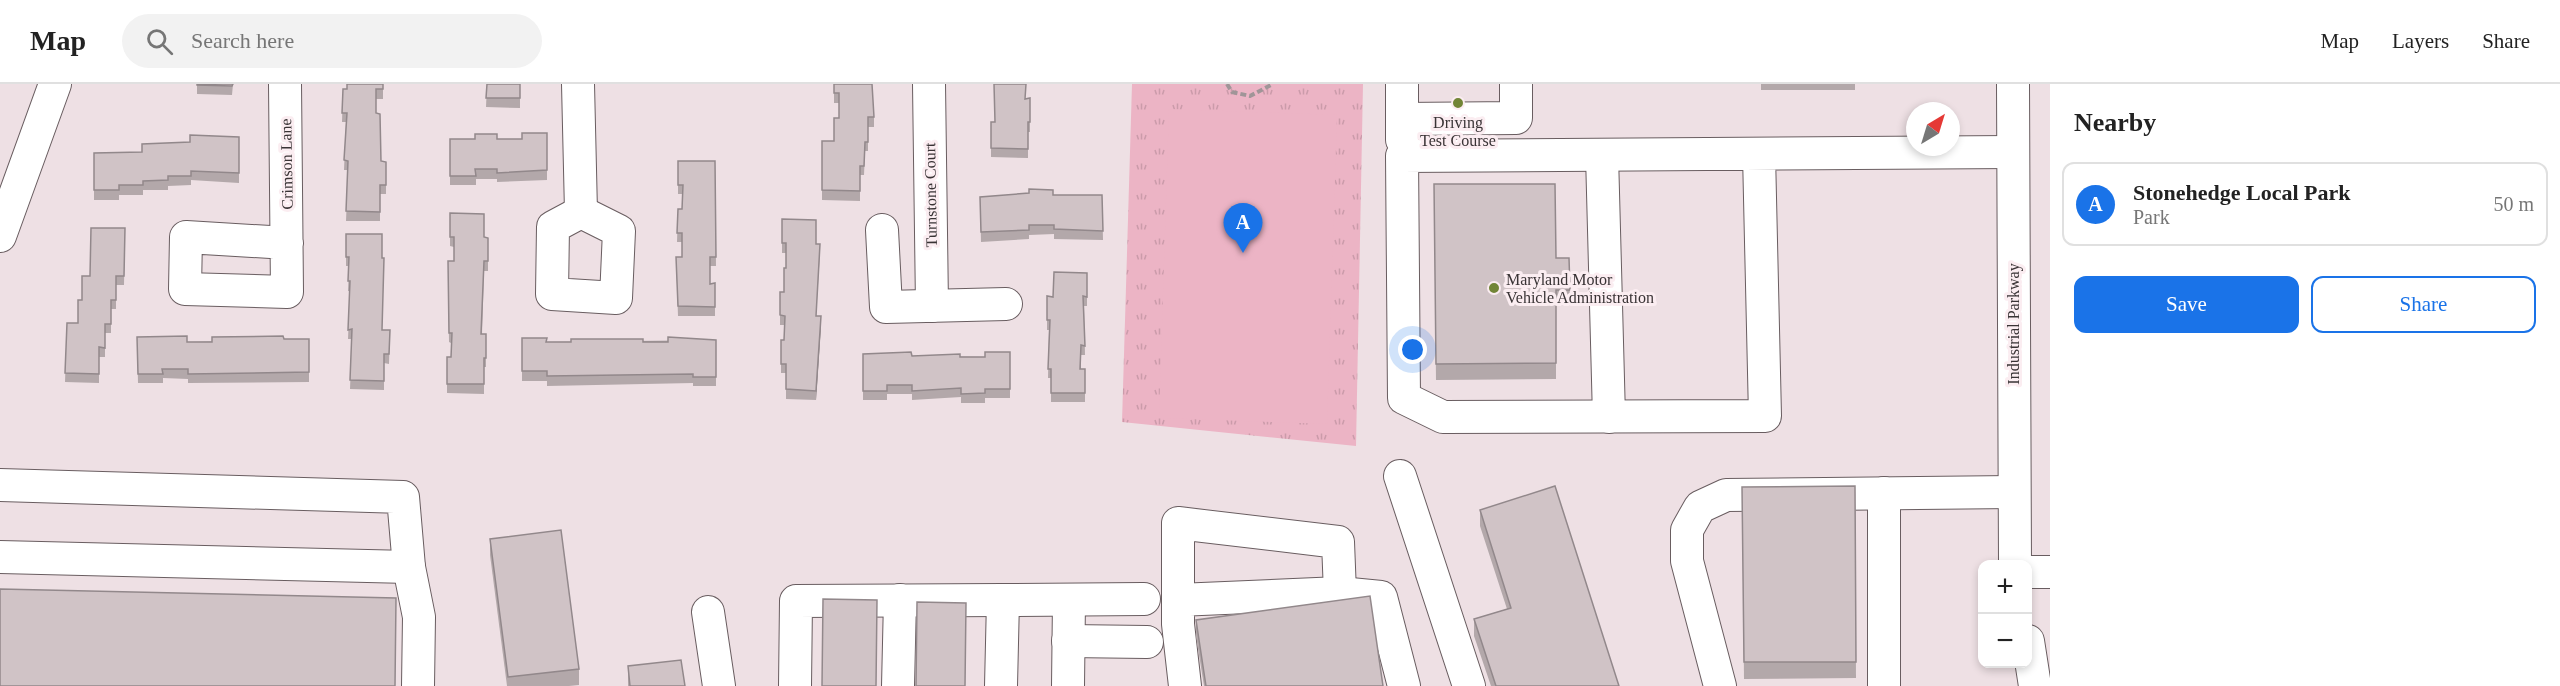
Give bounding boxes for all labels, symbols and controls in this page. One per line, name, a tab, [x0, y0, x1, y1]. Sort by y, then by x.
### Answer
search box	[122, 14, 542, 68]
text: Map	[30, 25, 86, 56]
icon: search	[143, 25, 176, 58]
text: Search here	[191, 28, 294, 53]
text: Map	[2321, 29, 2359, 53]
text: Layers	[2392, 29, 2449, 53]
text: Share	[2482, 29, 2530, 53]
marker: Driving Test Course	[1451, 96, 1465, 110]
north arrow	[1906, 102, 1960, 156]
text: Nearby	[2074, 108, 2156, 137]
place label: Driving Test Course	[1420, 114, 1496, 149]
street label: Crimson Lane	[277, 118, 296, 210]
street label: Turnstone Court	[921, 142, 940, 248]
text: Stonehedge Local Park	[2133, 180, 2351, 205]
text: A	[2088, 193, 2103, 215]
text: 50 m	[2493, 193, 2534, 215]
pin: A	[1224, 204, 1262, 253]
text: Park	[2133, 206, 2170, 228]
street label: Industrial Parkway	[2005, 263, 2023, 385]
place label: Maryland Motor Vehicle Administration	[1506, 271, 1654, 306]
button: Save	[2074, 276, 2299, 333]
button: Share	[2311, 276, 2536, 333]
marker: Maryland Motor Vehicle Administration	[1487, 281, 1501, 295]
your location	[1398, 335, 1427, 364]
map controls	[1978, 560, 2032, 668]
button: +	[1978, 560, 2032, 614]
button: −	[1978, 614, 2032, 668]

